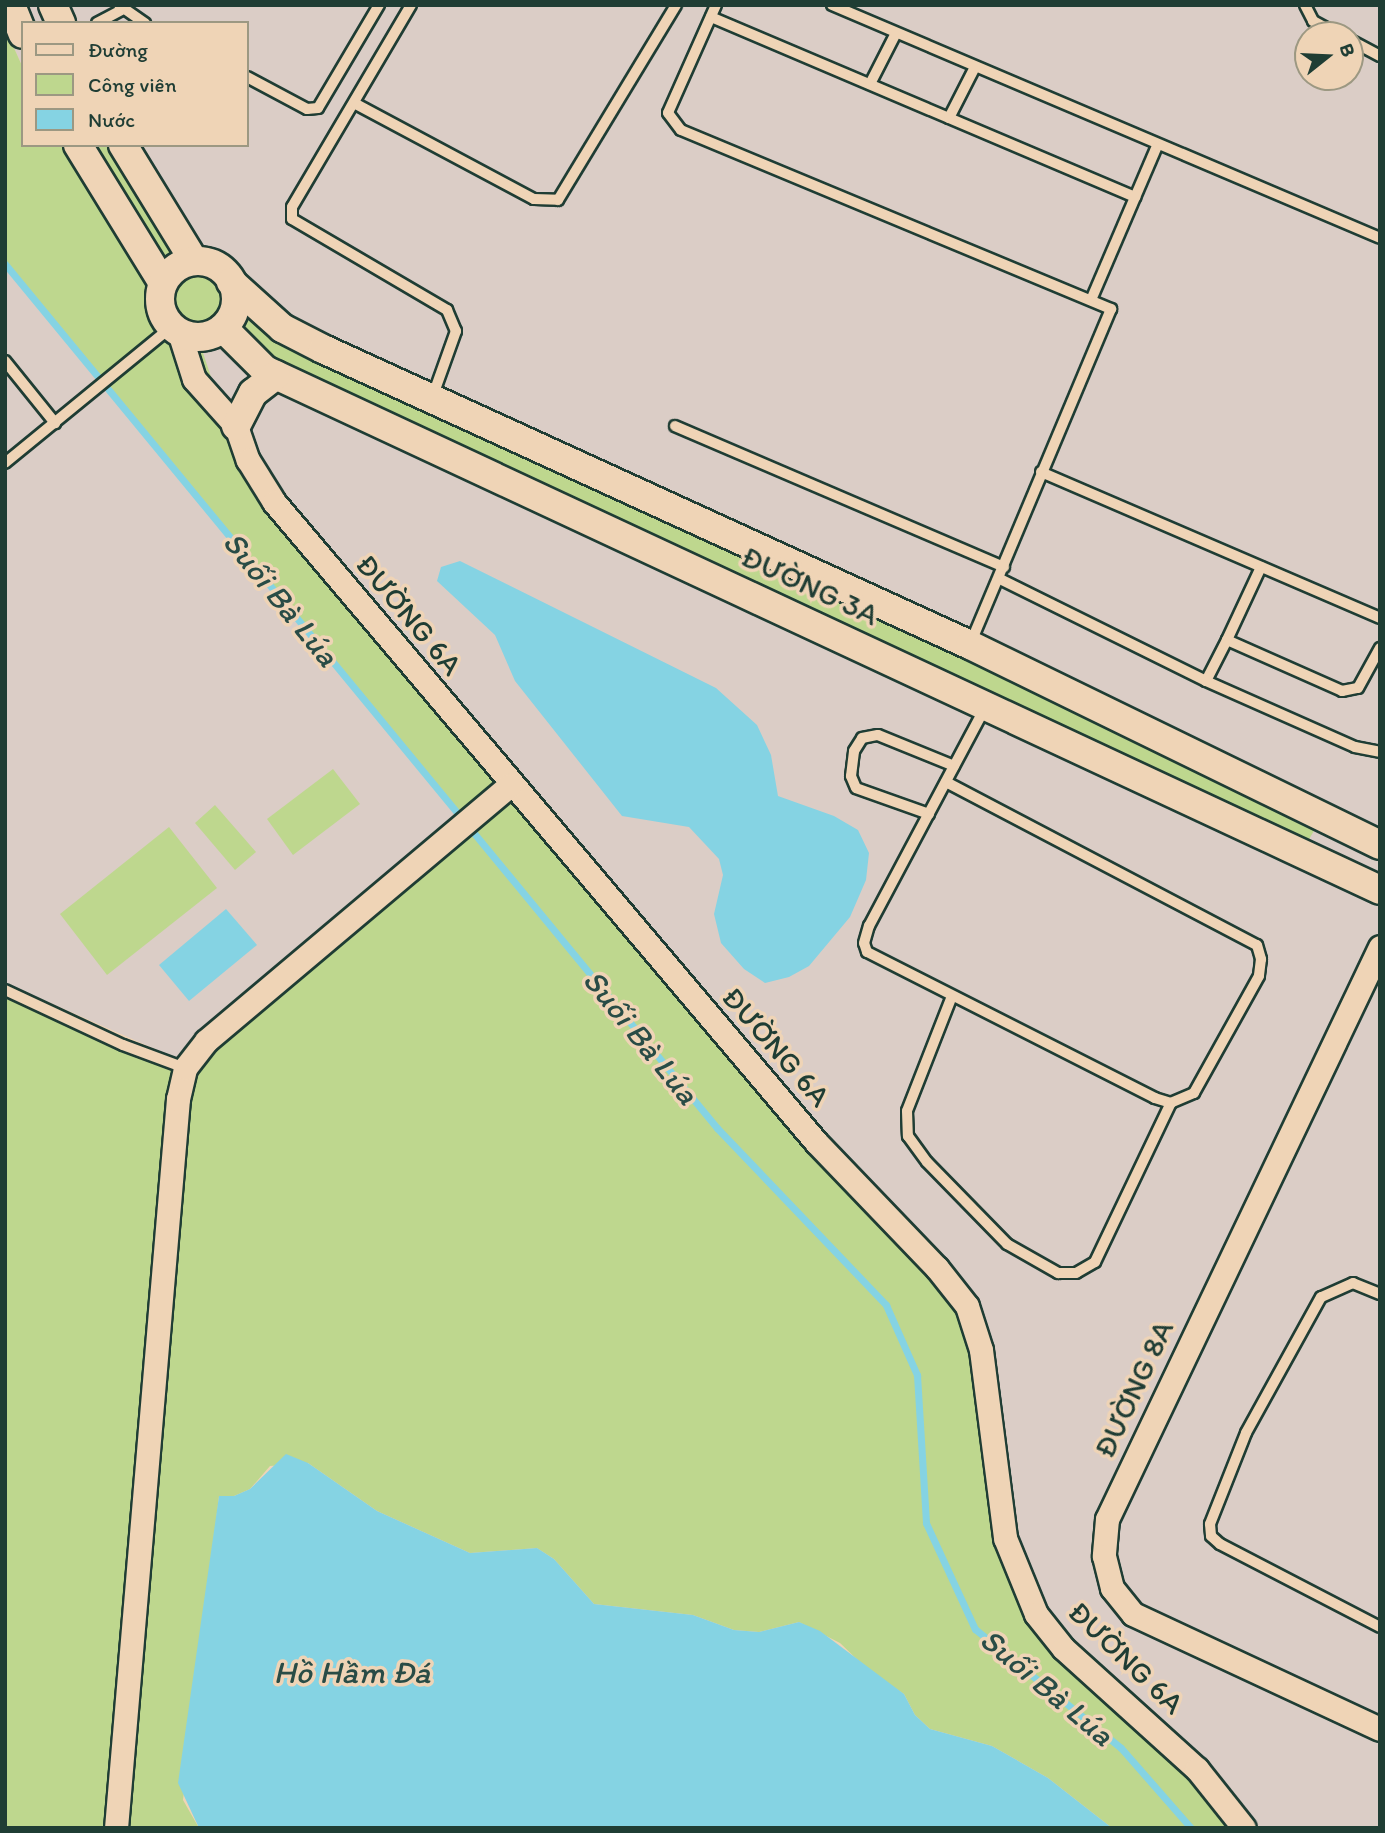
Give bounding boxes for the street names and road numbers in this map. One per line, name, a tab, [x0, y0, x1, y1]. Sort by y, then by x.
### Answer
street label: ĐƯỜNG 3A	[736, 539, 884, 633]
street label: ĐƯỜNG 6A	[348, 547, 470, 683]
street label: ĐƯỜNG 6A	[714, 980, 838, 1114]
street label: ĐƯỜNG 8A	[1087, 1315, 1181, 1463]
street label: ĐƯỜNG 6A	[1061, 1594, 1191, 1722]

